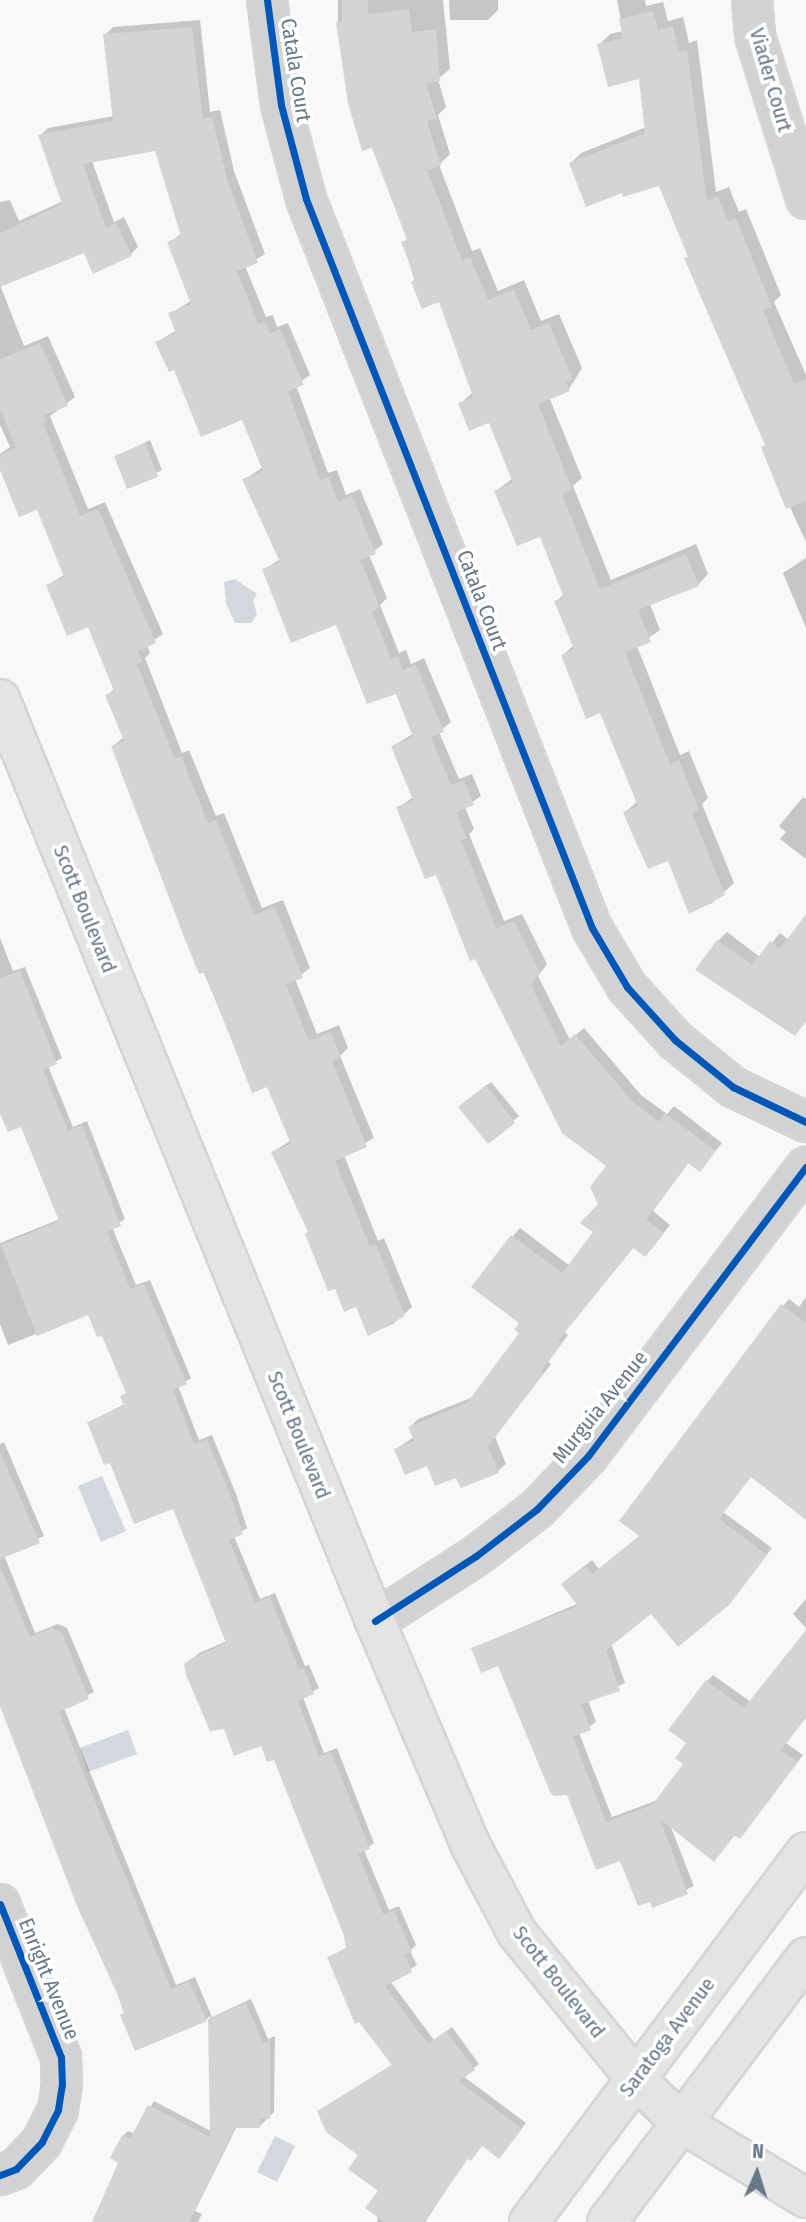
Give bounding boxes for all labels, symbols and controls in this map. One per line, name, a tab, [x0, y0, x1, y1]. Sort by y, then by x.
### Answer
street label: Catala Court	[275, 16, 317, 124]
street label: Viader Court	[744, 25, 798, 135]
street label: Catala Court	[451, 547, 513, 653]
street label: Scott Boulevard	[48, 842, 122, 976]
street label: Murguia Avenue	[547, 1346, 653, 1468]
street label: Scott Boulevard	[262, 1368, 336, 1502]
street label: Enright Avenue	[13, 1914, 85, 2044]
street label: Scott Boulevard	[507, 1921, 611, 2043]
street label: Saratoga Avenue	[614, 1972, 720, 2102]
north arrow	[722, 2138, 792, 2208]
text: N	[752, 2140, 764, 2163]

